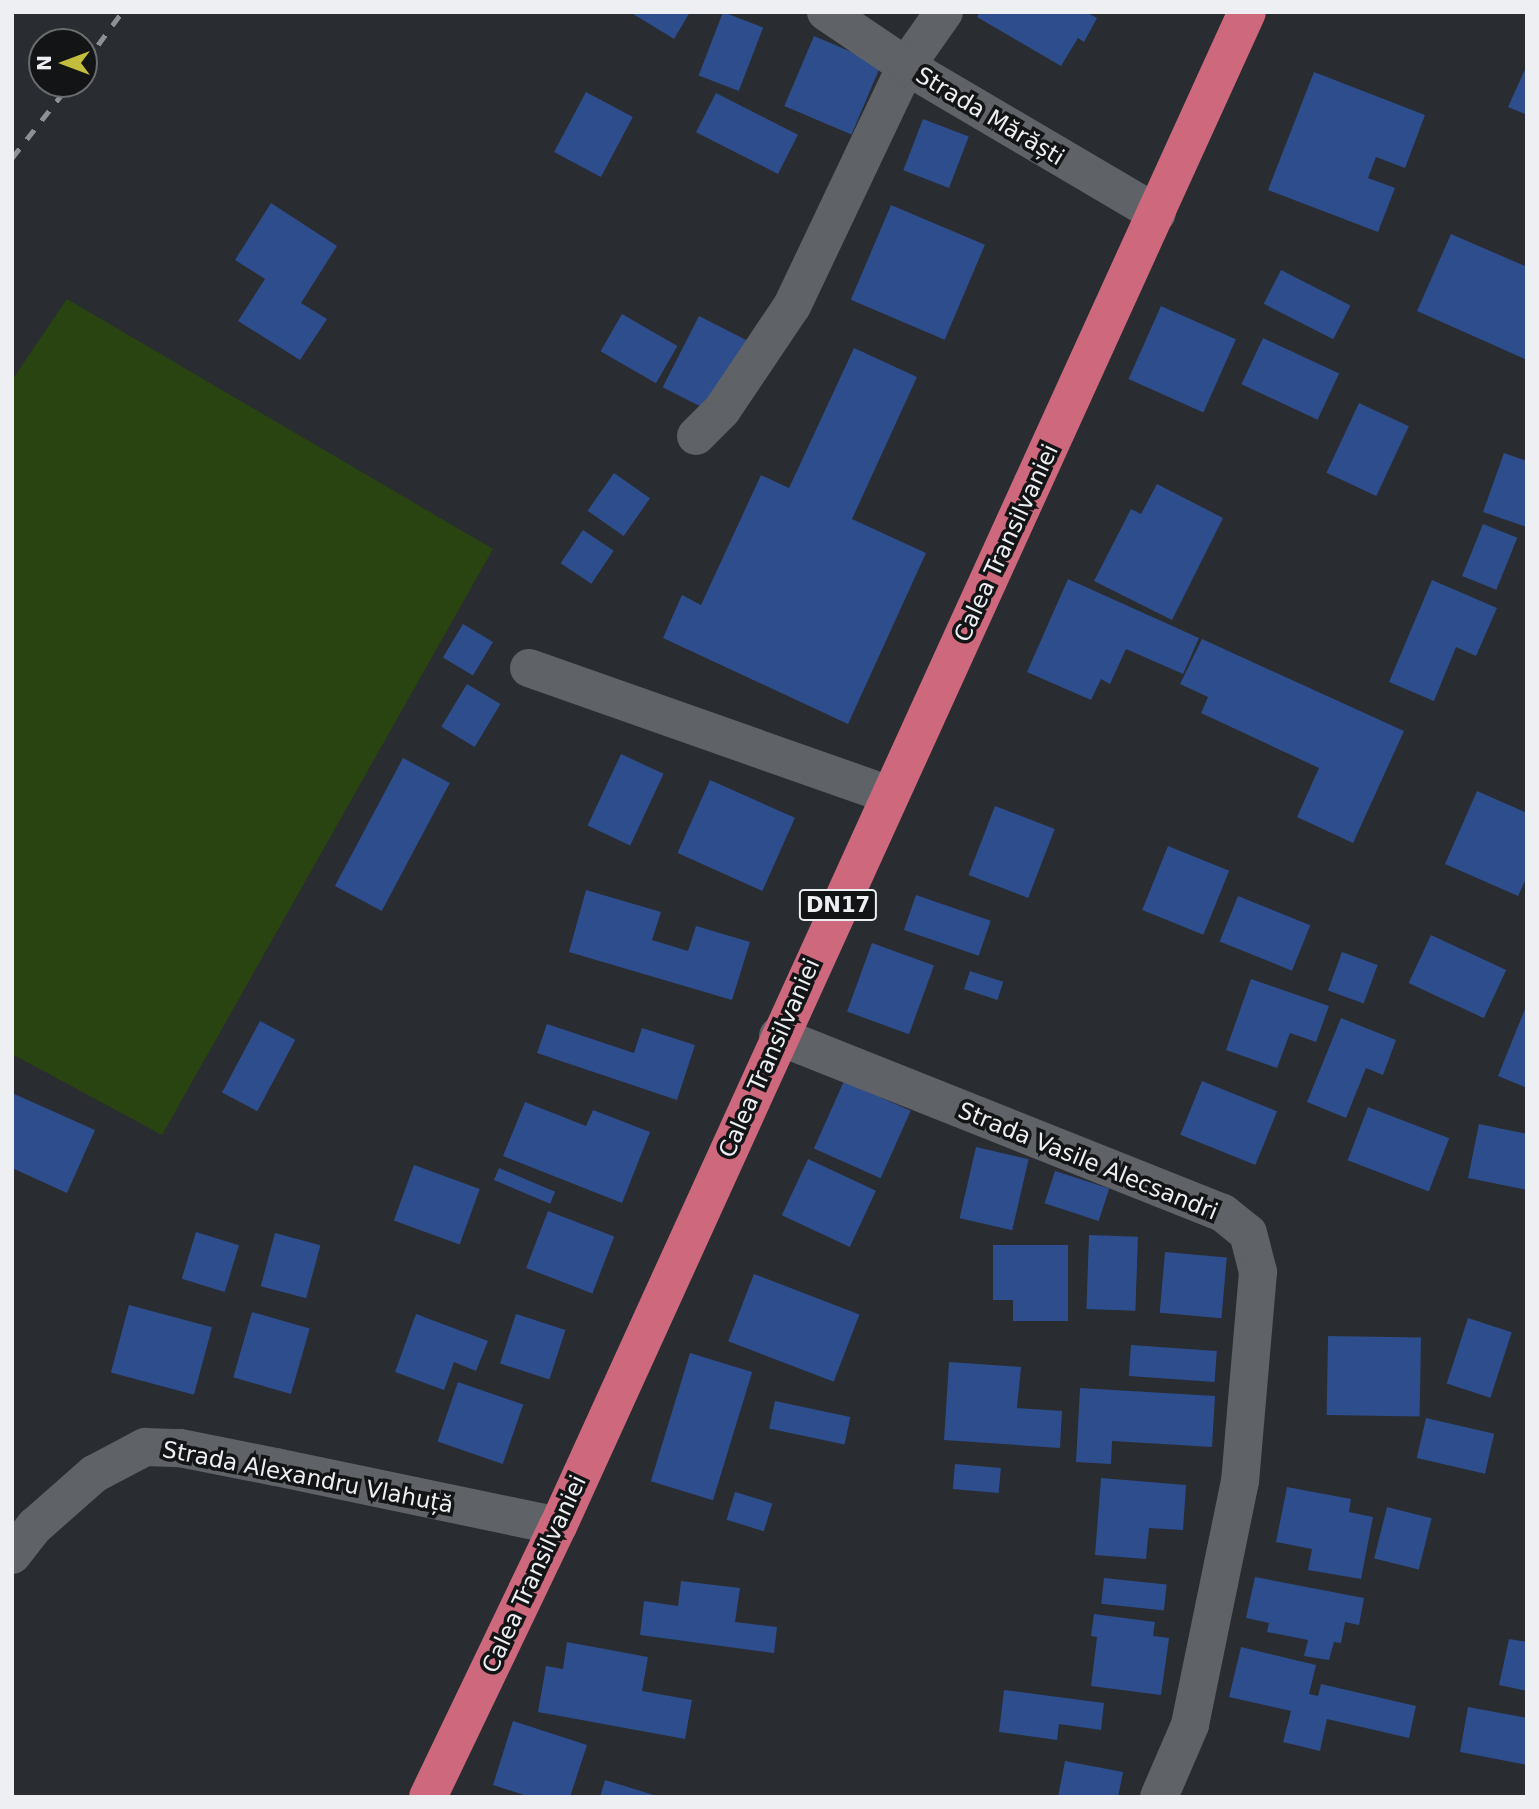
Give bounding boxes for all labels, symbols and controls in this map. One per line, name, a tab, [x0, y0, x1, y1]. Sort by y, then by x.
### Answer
north arrow	[28, 28, 98, 98]
text: N	[33, 55, 55, 71]
street label: Strada Mărăști	[911, 61, 1069, 171]
street label: Calea Transilvaniei	[948, 440, 1064, 646]
road number: DN17	[798, 888, 878, 922]
street label: Calea Transilvaniei	[713, 954, 825, 1162]
street label: Strada Vasile Alecsandri	[954, 1096, 1222, 1226]
street label: Strada Alexandru Vlahuță	[160, 1435, 456, 1519]
street label: Calea Transilvaniei	[476, 1471, 592, 1677]

